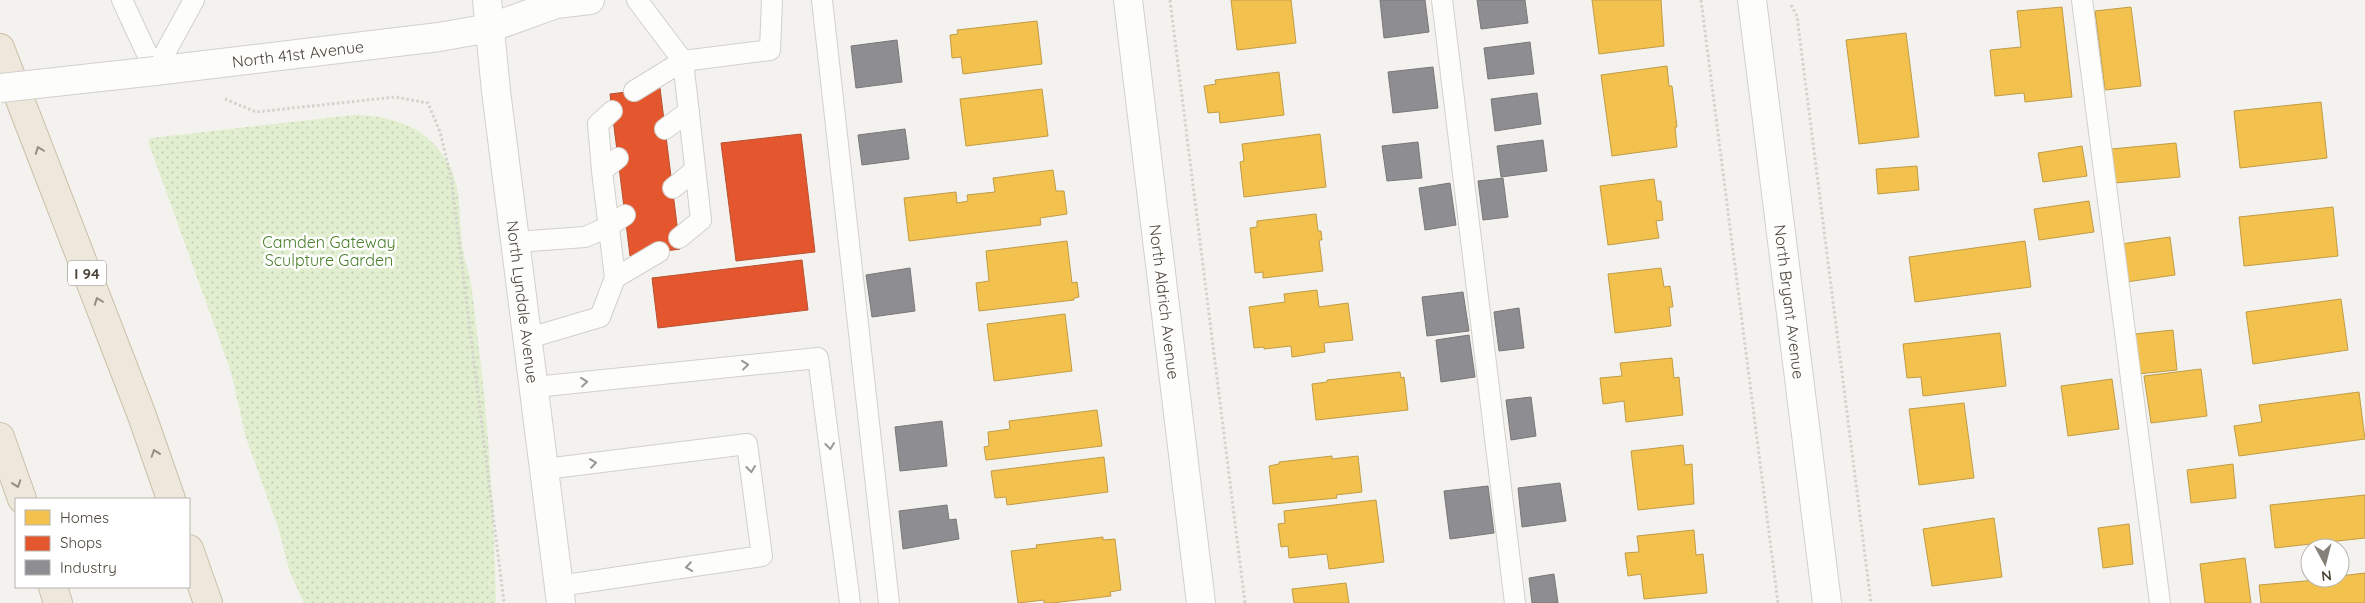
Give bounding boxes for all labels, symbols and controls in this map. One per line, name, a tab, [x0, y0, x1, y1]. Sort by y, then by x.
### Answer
street label: North 41st Avenue	[231, 36, 365, 72]
one-way arrow	[35, 146, 45, 154]
street label: North Lyndale Avenue	[503, 219, 543, 384]
street label: North Aldrich Avenue	[1145, 223, 1184, 380]
street label: North Bryant Avenue	[1770, 223, 1809, 380]
park label: Camden Gateway Sculpture Garden	[262, 232, 396, 270]
road number: I 94	[68, 260, 106, 286]
one-way arrow	[94, 297, 104, 306]
one-way arrow	[742, 360, 750, 371]
one-way arrow	[580, 377, 588, 388]
one-way arrow	[824, 442, 834, 451]
one-way arrow	[151, 450, 161, 458]
one-way arrow	[589, 458, 597, 469]
one-way arrow	[745, 464, 755, 473]
one-way arrow	[11, 480, 21, 488]
legend	[15, 498, 190, 588]
text: Homes	[60, 508, 109, 527]
text: Shops	[60, 533, 102, 552]
north arrow	[2300, 538, 2350, 588]
text: Industry	[60, 558, 117, 577]
one-way arrow	[685, 561, 693, 571]
text: N	[2320, 566, 2333, 585]

